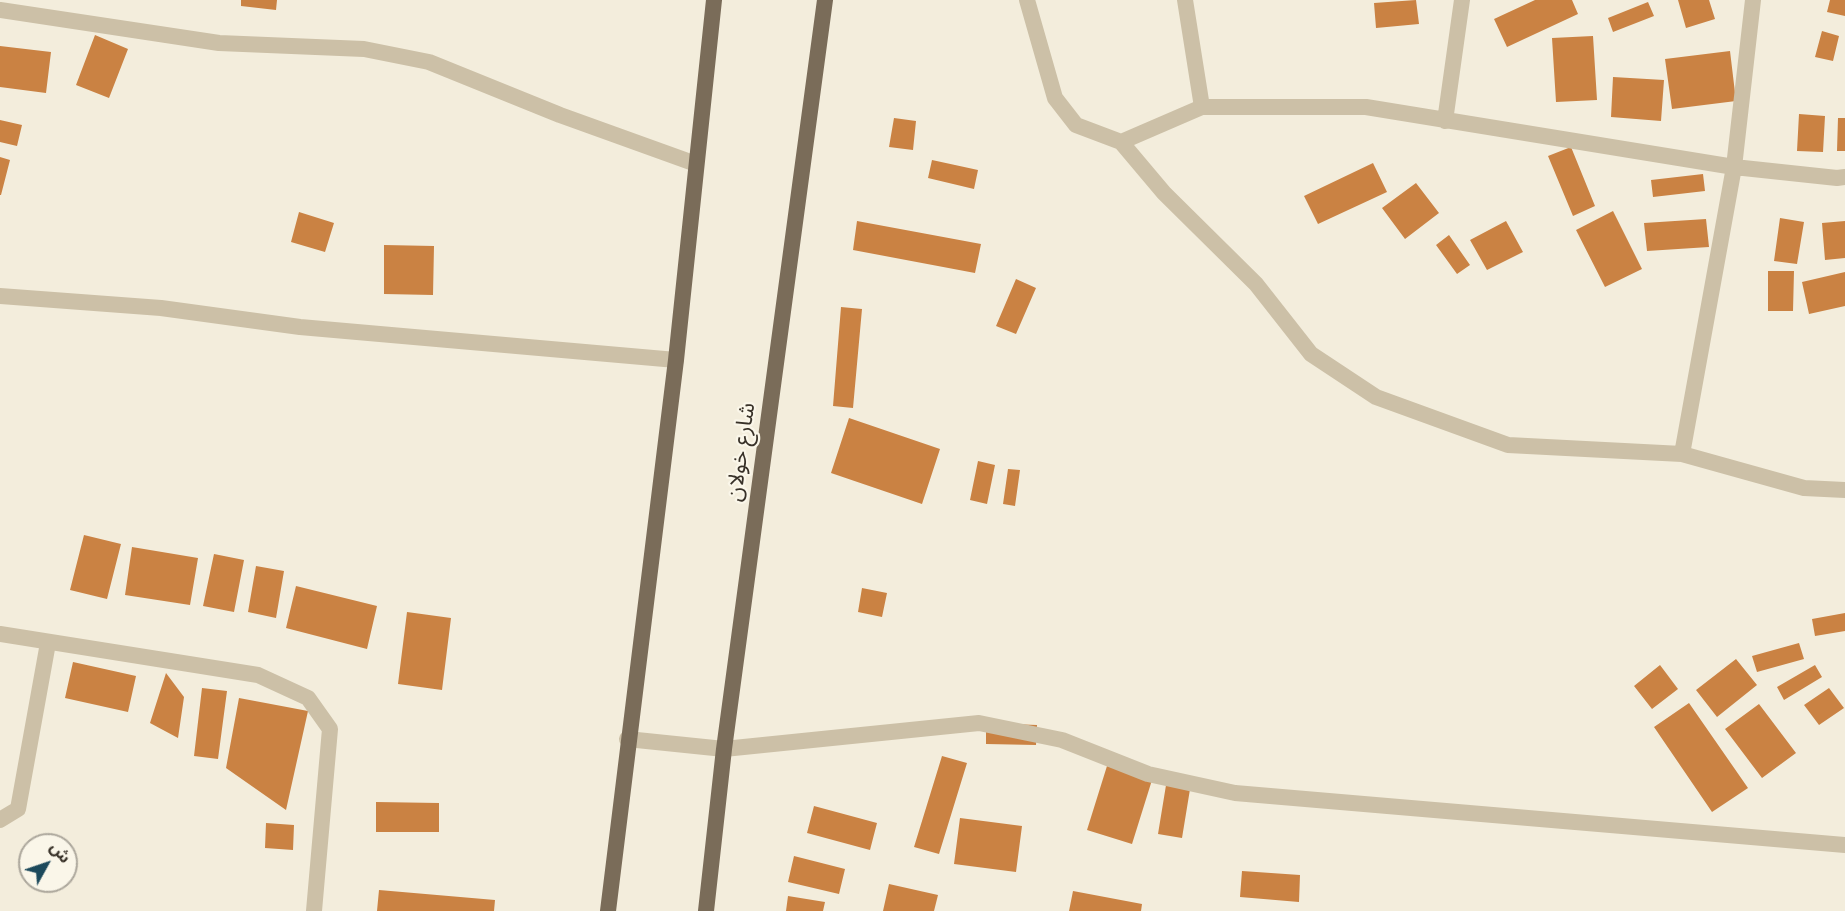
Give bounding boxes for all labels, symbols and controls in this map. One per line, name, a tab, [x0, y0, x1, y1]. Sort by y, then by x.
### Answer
street label: شارع خولان	[721, 401, 761, 503]
north arrow	[18, 833, 78, 893]
text: ش	[46, 838, 75, 867]

